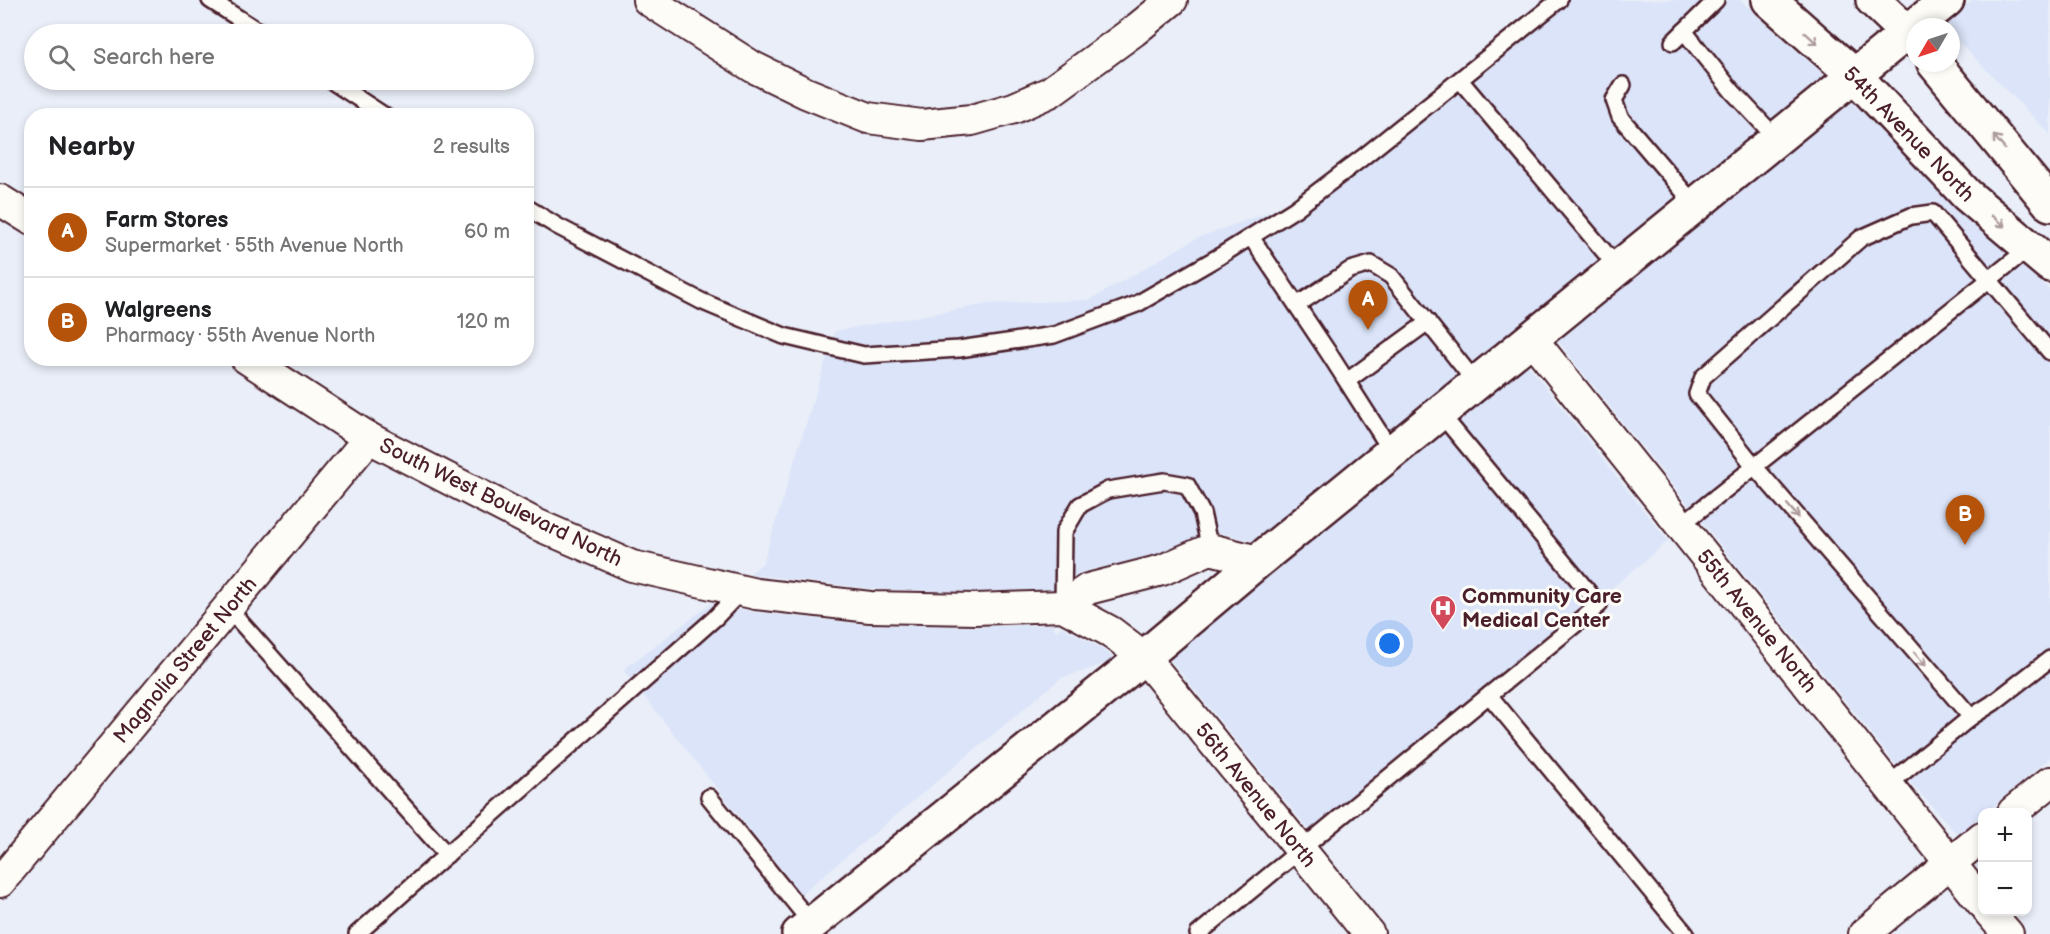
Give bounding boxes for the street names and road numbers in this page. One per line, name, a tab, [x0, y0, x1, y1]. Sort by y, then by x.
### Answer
street label: 54th Avenue North	[1838, 62, 1980, 207]
street label: South West Boulevard North	[375, 433, 626, 572]
street label: 55th Avenue North	[1691, 544, 1822, 698]
street label: Magnolia Street North	[108, 572, 262, 749]
street label: 56th Avenue North	[1190, 718, 1321, 872]

